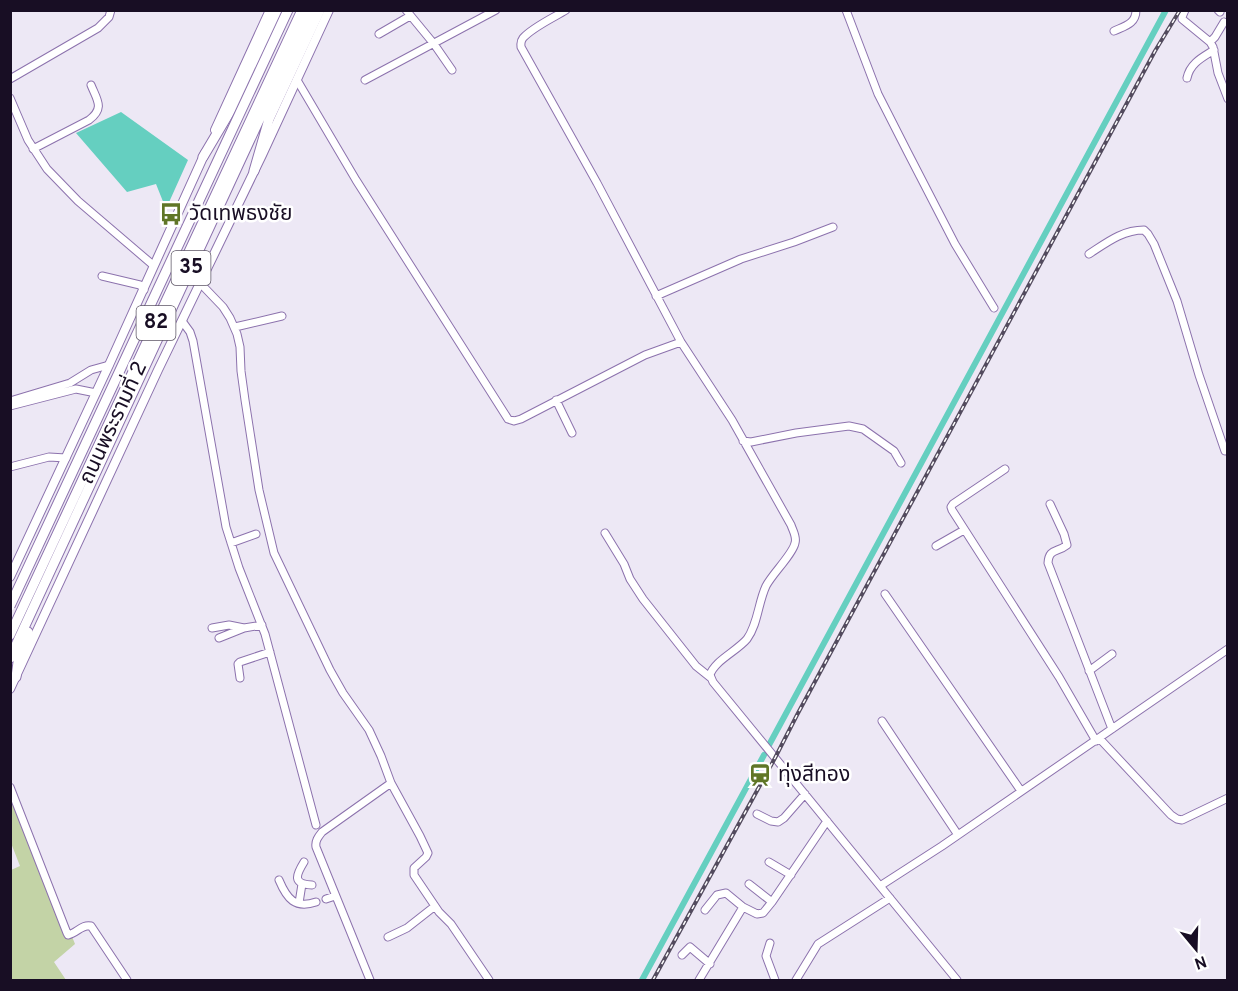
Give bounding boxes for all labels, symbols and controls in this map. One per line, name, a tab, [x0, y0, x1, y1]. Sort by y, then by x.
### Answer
bus stop icon: วัดเทพธงชัย	[158, 201, 184, 227]
place label: วัดเทพธงชัย	[189, 201, 293, 228]
road number: 35	[172, 251, 210, 285]
road number: 82	[136, 306, 176, 340]
street label: ถนนพระรามที่ 2	[71, 356, 154, 489]
station icon: ทุ่งสีทอง	[747, 762, 773, 788]
place label: ทุ่งสีทอง	[778, 762, 850, 789]
north arrow	[1166, 919, 1226, 979]
text: N	[1192, 950, 1209, 973]

